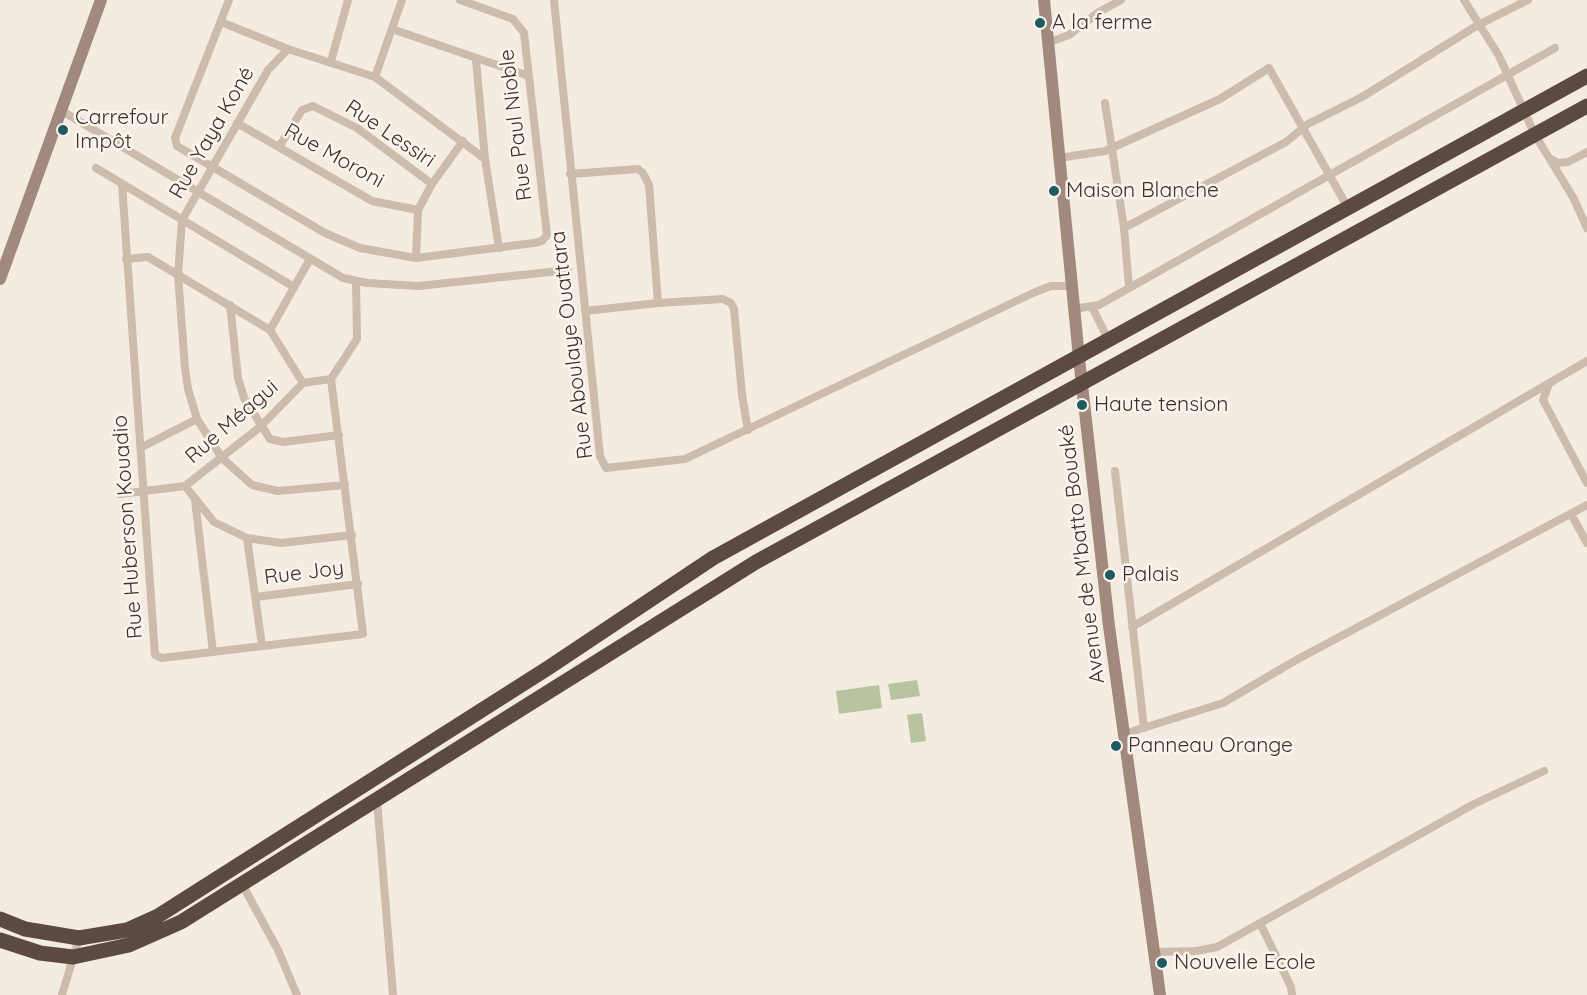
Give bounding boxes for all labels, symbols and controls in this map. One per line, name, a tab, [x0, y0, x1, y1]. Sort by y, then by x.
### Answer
place label: A la ferme	[1052, 10, 1152, 36]
marker: A la ferme	[1033, 16, 1047, 30]
street label: Rue Paul Nioble	[494, 48, 538, 202]
street label: Rue Yaya Koné	[164, 63, 260, 203]
street label: Rue Lessiri	[340, 95, 440, 173]
place label: Carrefour Impôt	[75, 105, 169, 155]
street label: Rue Moroni	[280, 118, 388, 194]
marker: Carrefour Impôt	[56, 123, 70, 137]
place label: Maison Blanche	[1066, 178, 1219, 204]
marker: Maison Blanche	[1047, 184, 1061, 198]
street label: Rue Aboulaye Ouattara	[546, 230, 598, 460]
street label: Rue Méagui	[180, 375, 284, 469]
place label: Haute tension	[1094, 392, 1228, 418]
marker: Haute tension	[1075, 398, 1089, 412]
street label: Rue Huberson Kouadio	[108, 414, 148, 640]
street label: Avenue de M'batto Bouaké	[1054, 423, 1110, 685]
street label: Rue Joy	[263, 556, 345, 590]
place label: Palais	[1122, 562, 1179, 588]
marker: Palais	[1103, 568, 1117, 582]
place label: Panneau Orange	[1128, 733, 1293, 759]
marker: Panneau Orange	[1109, 739, 1123, 753]
place label: Nouvelle Ecole	[1174, 950, 1316, 976]
marker: Nouvelle Ecole	[1155, 956, 1169, 970]

